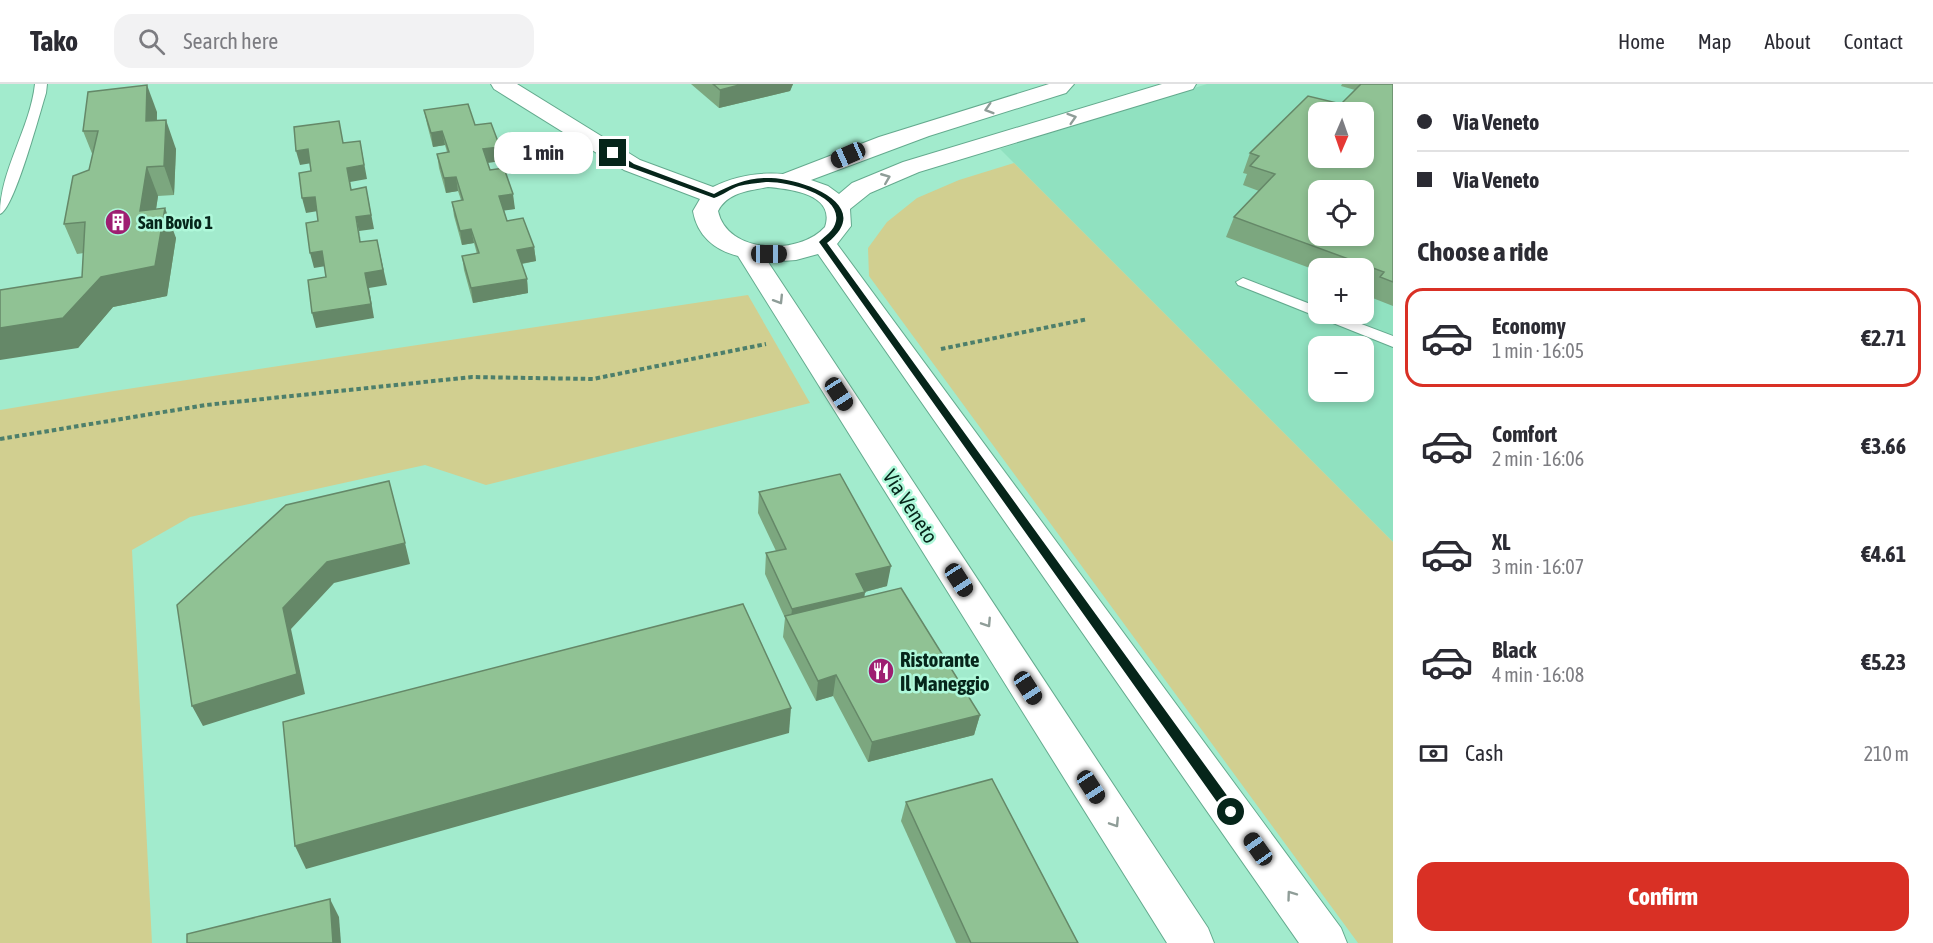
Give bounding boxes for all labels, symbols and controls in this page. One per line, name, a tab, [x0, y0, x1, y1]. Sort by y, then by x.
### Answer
search box	[114, 14, 534, 68]
text: Tako	[30, 25, 78, 57]
icon: search	[135, 25, 168, 58]
text: Search here	[183, 28, 278, 54]
text: Home	[1618, 29, 1665, 53]
text: Map	[1698, 29, 1732, 53]
text: About	[1765, 29, 1811, 53]
text: Contact	[1844, 29, 1903, 53]
one-way arrow	[984, 102, 994, 114]
north arrow	[1308, 102, 1374, 168]
map controls	[1308, 102, 1374, 402]
text: Via Veneto	[1453, 109, 1539, 135]
one-way arrow	[1066, 113, 1077, 125]
callout: 1 min	[493, 132, 592, 174]
route end	[599, 139, 626, 166]
car	[828, 139, 868, 171]
text: 1 min	[523, 141, 564, 164]
text: Via Veneto	[1453, 167, 1539, 193]
one-way arrow	[880, 173, 891, 185]
button: locate	[1308, 180, 1374, 246]
building icon: San Bovio 1	[103, 207, 133, 237]
place label: San Bovio 1	[138, 212, 213, 233]
text: Choose a ride	[1417, 236, 1549, 267]
car	[751, 245, 787, 263]
button: +	[1308, 258, 1374, 324]
one-way arrow	[772, 294, 784, 304]
icon: car	[1420, 311, 1474, 365]
text: Economy	[1492, 313, 1566, 339]
text: €2.71	[1861, 325, 1906, 351]
button: −	[1308, 336, 1374, 402]
text: 1 min · 16:05	[1492, 339, 1584, 362]
car	[822, 374, 856, 414]
icon: car	[1420, 419, 1474, 473]
text: Comfort	[1492, 421, 1557, 447]
text: €3.66	[1861, 433, 1906, 459]
text: 2 min · 16:06	[1492, 447, 1584, 470]
street label: Via Veneto	[878, 465, 944, 547]
icon: car	[1420, 527, 1474, 581]
text: XL	[1492, 529, 1510, 555]
text: €4.61	[1861, 541, 1906, 567]
text: 3 min · 16:07	[1492, 555, 1584, 578]
car	[942, 560, 976, 600]
one-way arrow	[979, 617, 991, 627]
icon: car	[1420, 635, 1474, 689]
text: Black	[1492, 637, 1536, 663]
place label: Ristorante Il Maneggio	[900, 647, 990, 695]
text: €5.23	[1861, 649, 1906, 675]
restaurant icon: Ristorante Il Maneggio	[866, 656, 896, 686]
text: 4 min · 16:08	[1492, 663, 1584, 686]
car	[1011, 668, 1045, 708]
icon: cash	[1417, 737, 1450, 770]
text: Cash	[1465, 740, 1504, 766]
text: 210 m	[1864, 742, 1909, 765]
car	[1074, 767, 1108, 807]
route start	[1217, 798, 1244, 825]
one-way arrow	[1107, 816, 1118, 827]
car	[1240, 829, 1276, 869]
button: Confirm	[1417, 862, 1909, 931]
one-way arrow	[1287, 891, 1298, 902]

